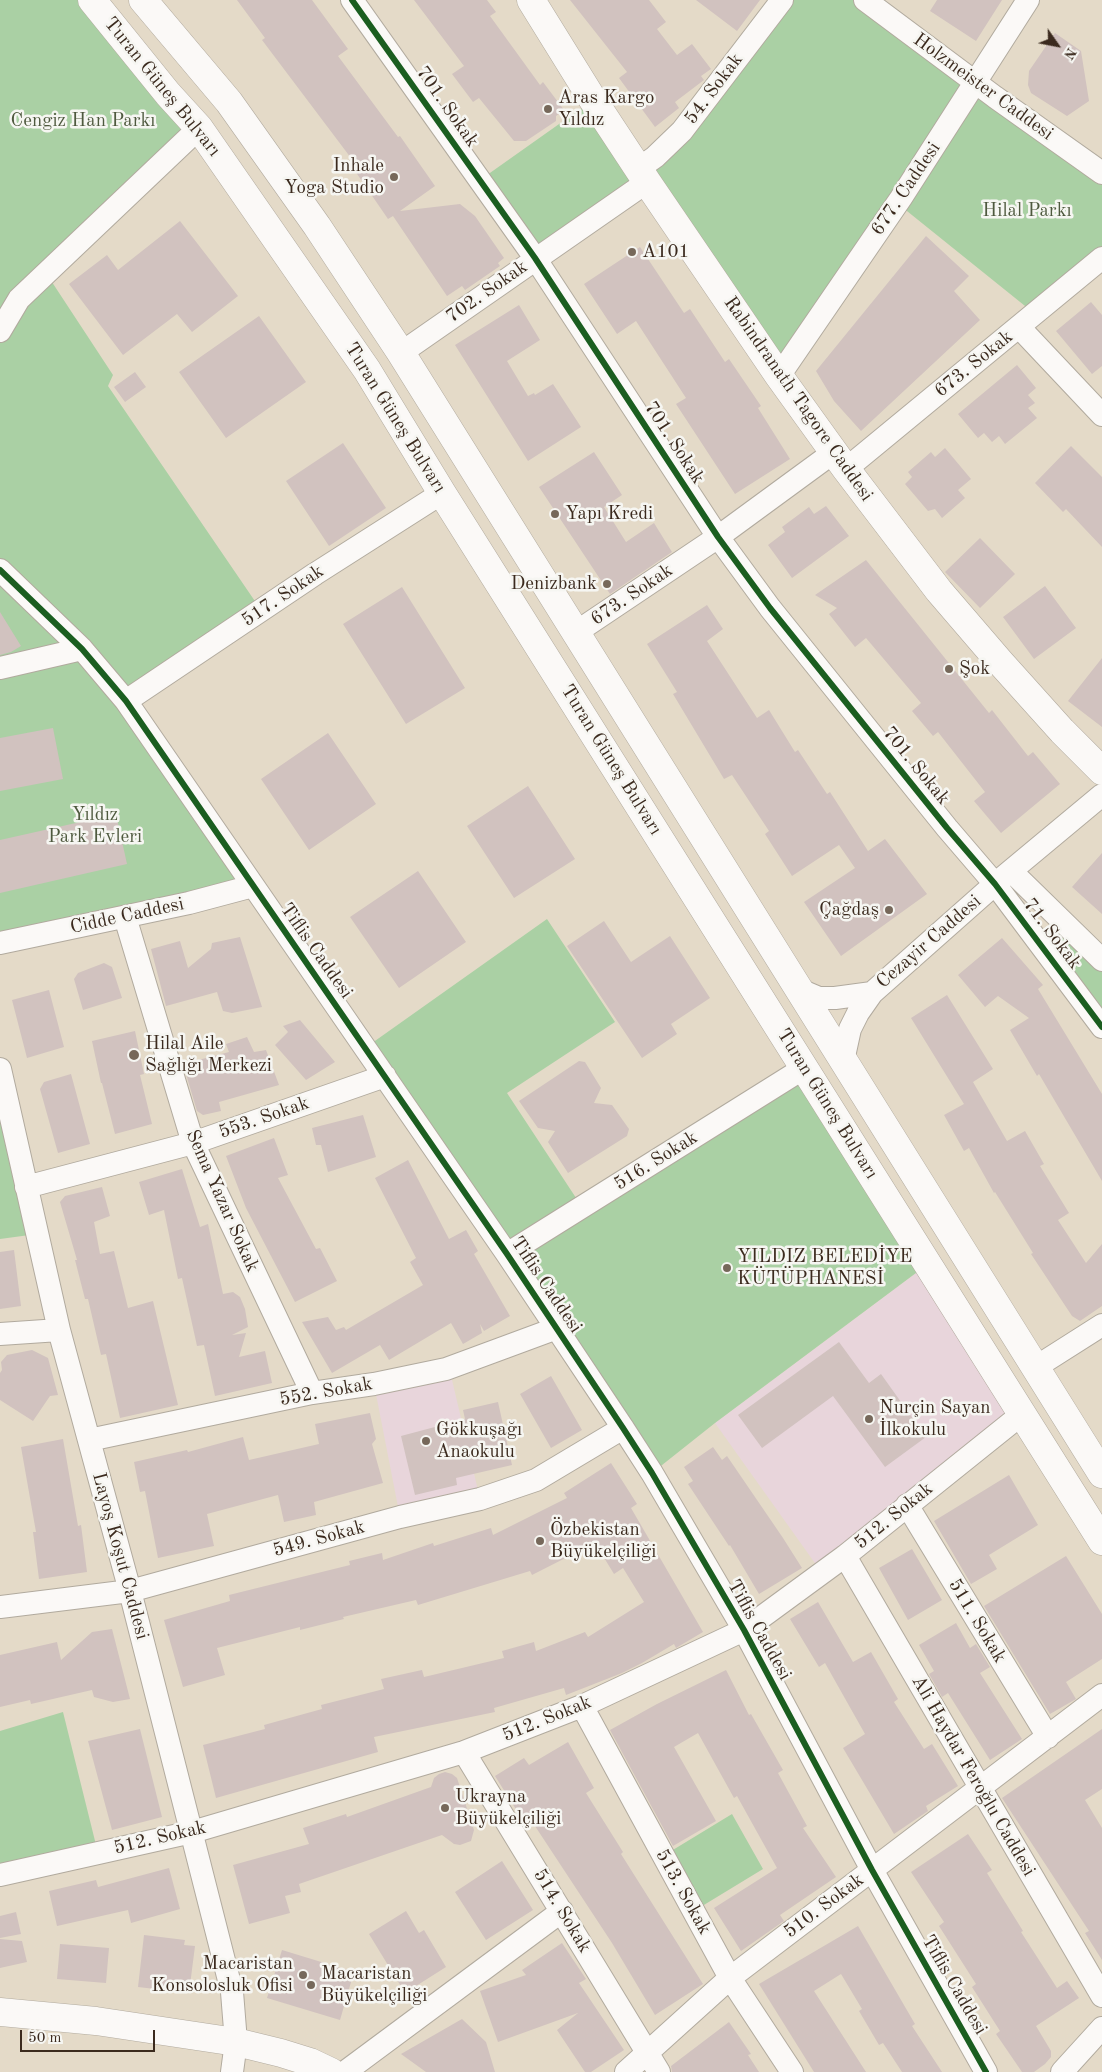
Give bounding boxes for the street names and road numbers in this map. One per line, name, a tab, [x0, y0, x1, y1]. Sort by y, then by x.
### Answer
street label: Turan Güneş Bulvarı	[99, 13, 225, 161]
street label: Holzmeister Caddesi	[908, 29, 1058, 145]
street label: 54. Sokak	[680, 49, 748, 129]
street label: 701. Sokak	[411, 62, 483, 152]
street label: 677. Caddesi	[866, 138, 946, 240]
street label: 702. Sokak	[442, 256, 532, 328]
street label: Rabindranath Tagore Caddesi	[718, 292, 878, 506]
street label: 673. Sokak	[930, 326, 1018, 402]
street label: Turan Güneş Bulvarı	[339, 339, 451, 497]
street label: 701. Sokak	[639, 397, 709, 489]
street label: 673. Sokak	[587, 559, 677, 631]
street label: 517. Sokak	[238, 560, 328, 632]
street label: Turan Güneş Bulvarı	[555, 681, 667, 839]
street label: 701. Sokak	[878, 722, 954, 810]
street label: Cezayir Caddesi	[872, 890, 986, 994]
street label: Cidde Caddesi	[68, 893, 186, 939]
street label: 71. Sokak	[1018, 894, 1086, 974]
street label: Tiflis Caddesi	[275, 899, 357, 1003]
street label: Turan Güneş Bulvarı	[771, 1025, 883, 1183]
street label: 553. Sokak	[216, 1092, 312, 1144]
street label: Sema Yazar Sokak	[180, 1126, 264, 1276]
street label: 516. Sokak	[610, 1126, 702, 1196]
street label: Tiflis Caddesi	[505, 1232, 587, 1338]
street label: 552. Sokak	[278, 1373, 374, 1411]
street label: Layoş Koşut Caddesi	[87, 1470, 153, 1642]
street label: 512. Sokak	[850, 1478, 938, 1554]
street label: 549. Sokak	[271, 1516, 367, 1562]
street label: 511. Sokak	[943, 1575, 1011, 1667]
street label: Tiflis Caddesi	[722, 1576, 796, 1684]
street label: Ali Haydar Feroğlu Caddesi	[906, 1672, 1040, 1880]
street label: 512. Sokak	[499, 1691, 595, 1747]
street label: 512. Sokak	[112, 1816, 208, 1860]
street label: 513. Sokak	[650, 1845, 716, 1939]
street label: 514. Sokak	[528, 1865, 596, 1957]
street label: 510. Sokak	[780, 1869, 868, 1943]
street label: Tiflis Caddesi	[916, 1931, 992, 2039]

